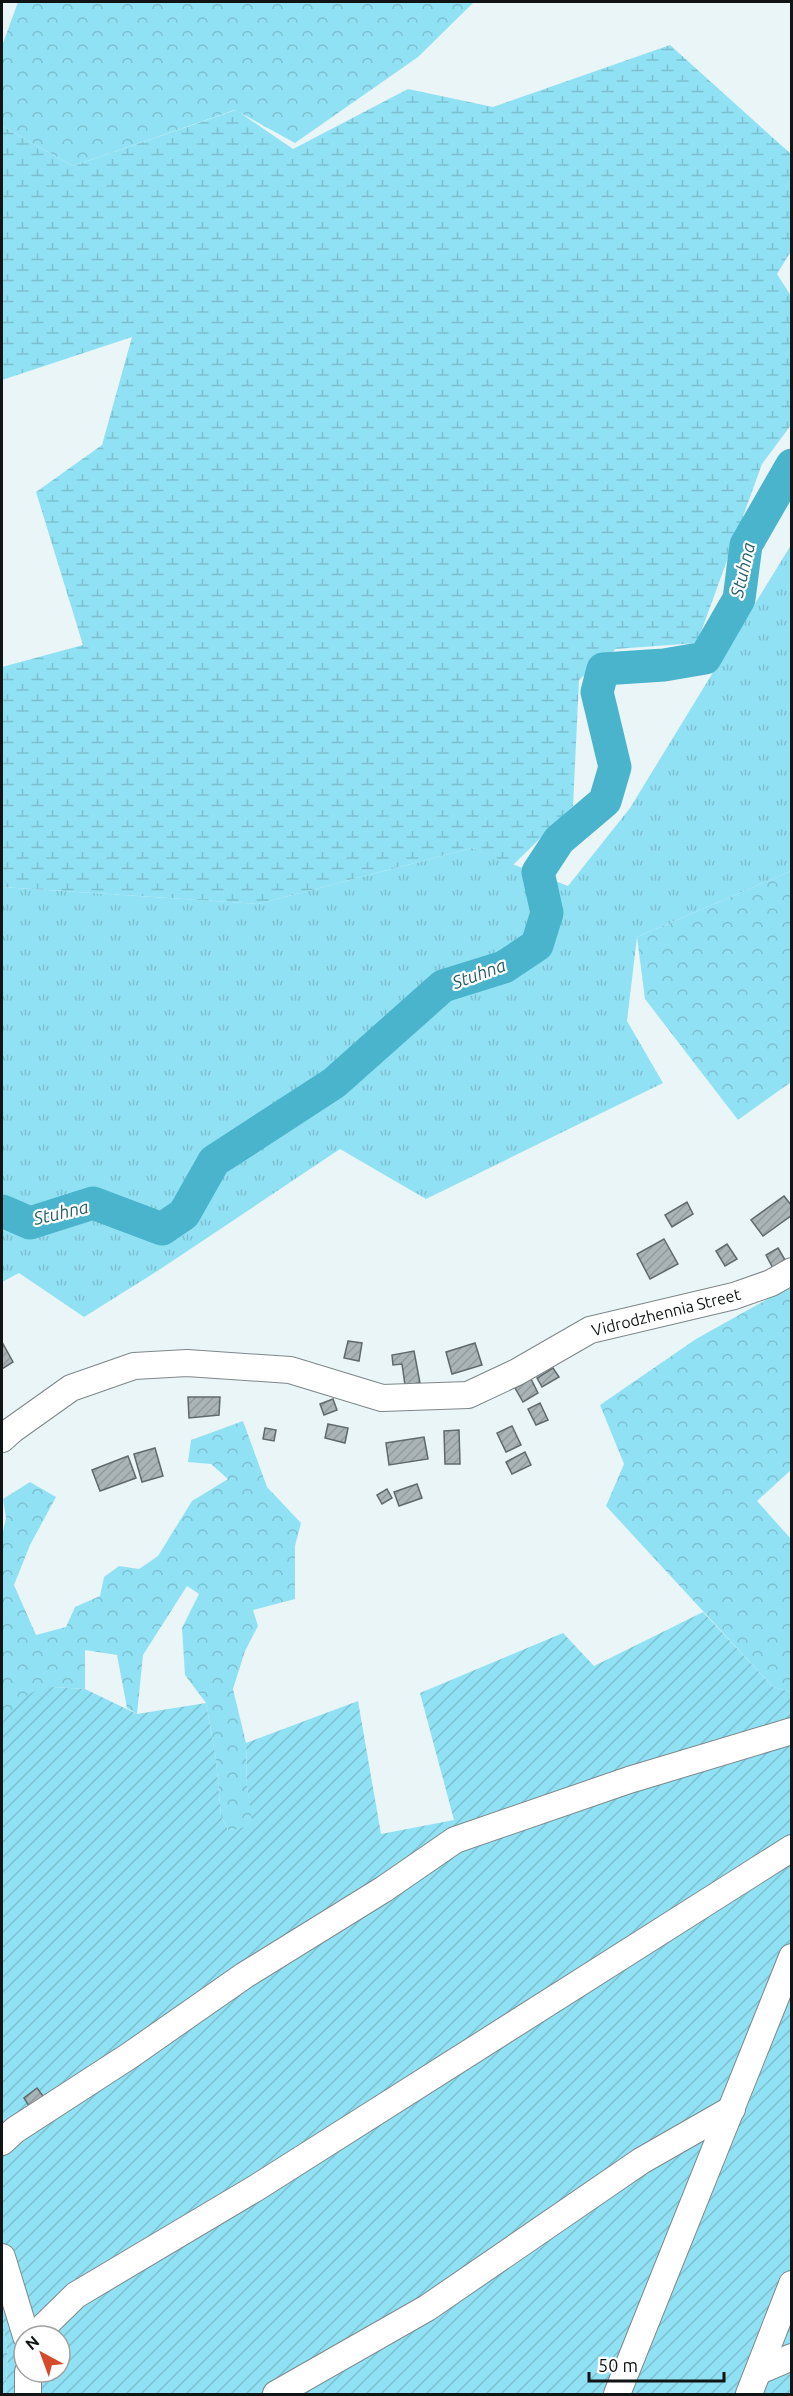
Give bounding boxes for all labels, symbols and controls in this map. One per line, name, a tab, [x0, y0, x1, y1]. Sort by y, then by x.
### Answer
water label: Stuhna	[726, 540, 758, 600]
water label: Stuhna	[448, 954, 508, 992]
water label: Stuhna	[30, 1196, 90, 1228]
street label: Vidrodzhennia Street	[590, 1285, 743, 1339]
north arrow	[12, 2324, 72, 2384]
text: N	[22, 2332, 43, 2353]
scale bar	[589, 2345, 724, 2383]
text: 50 m	[598, 2355, 638, 2375]

